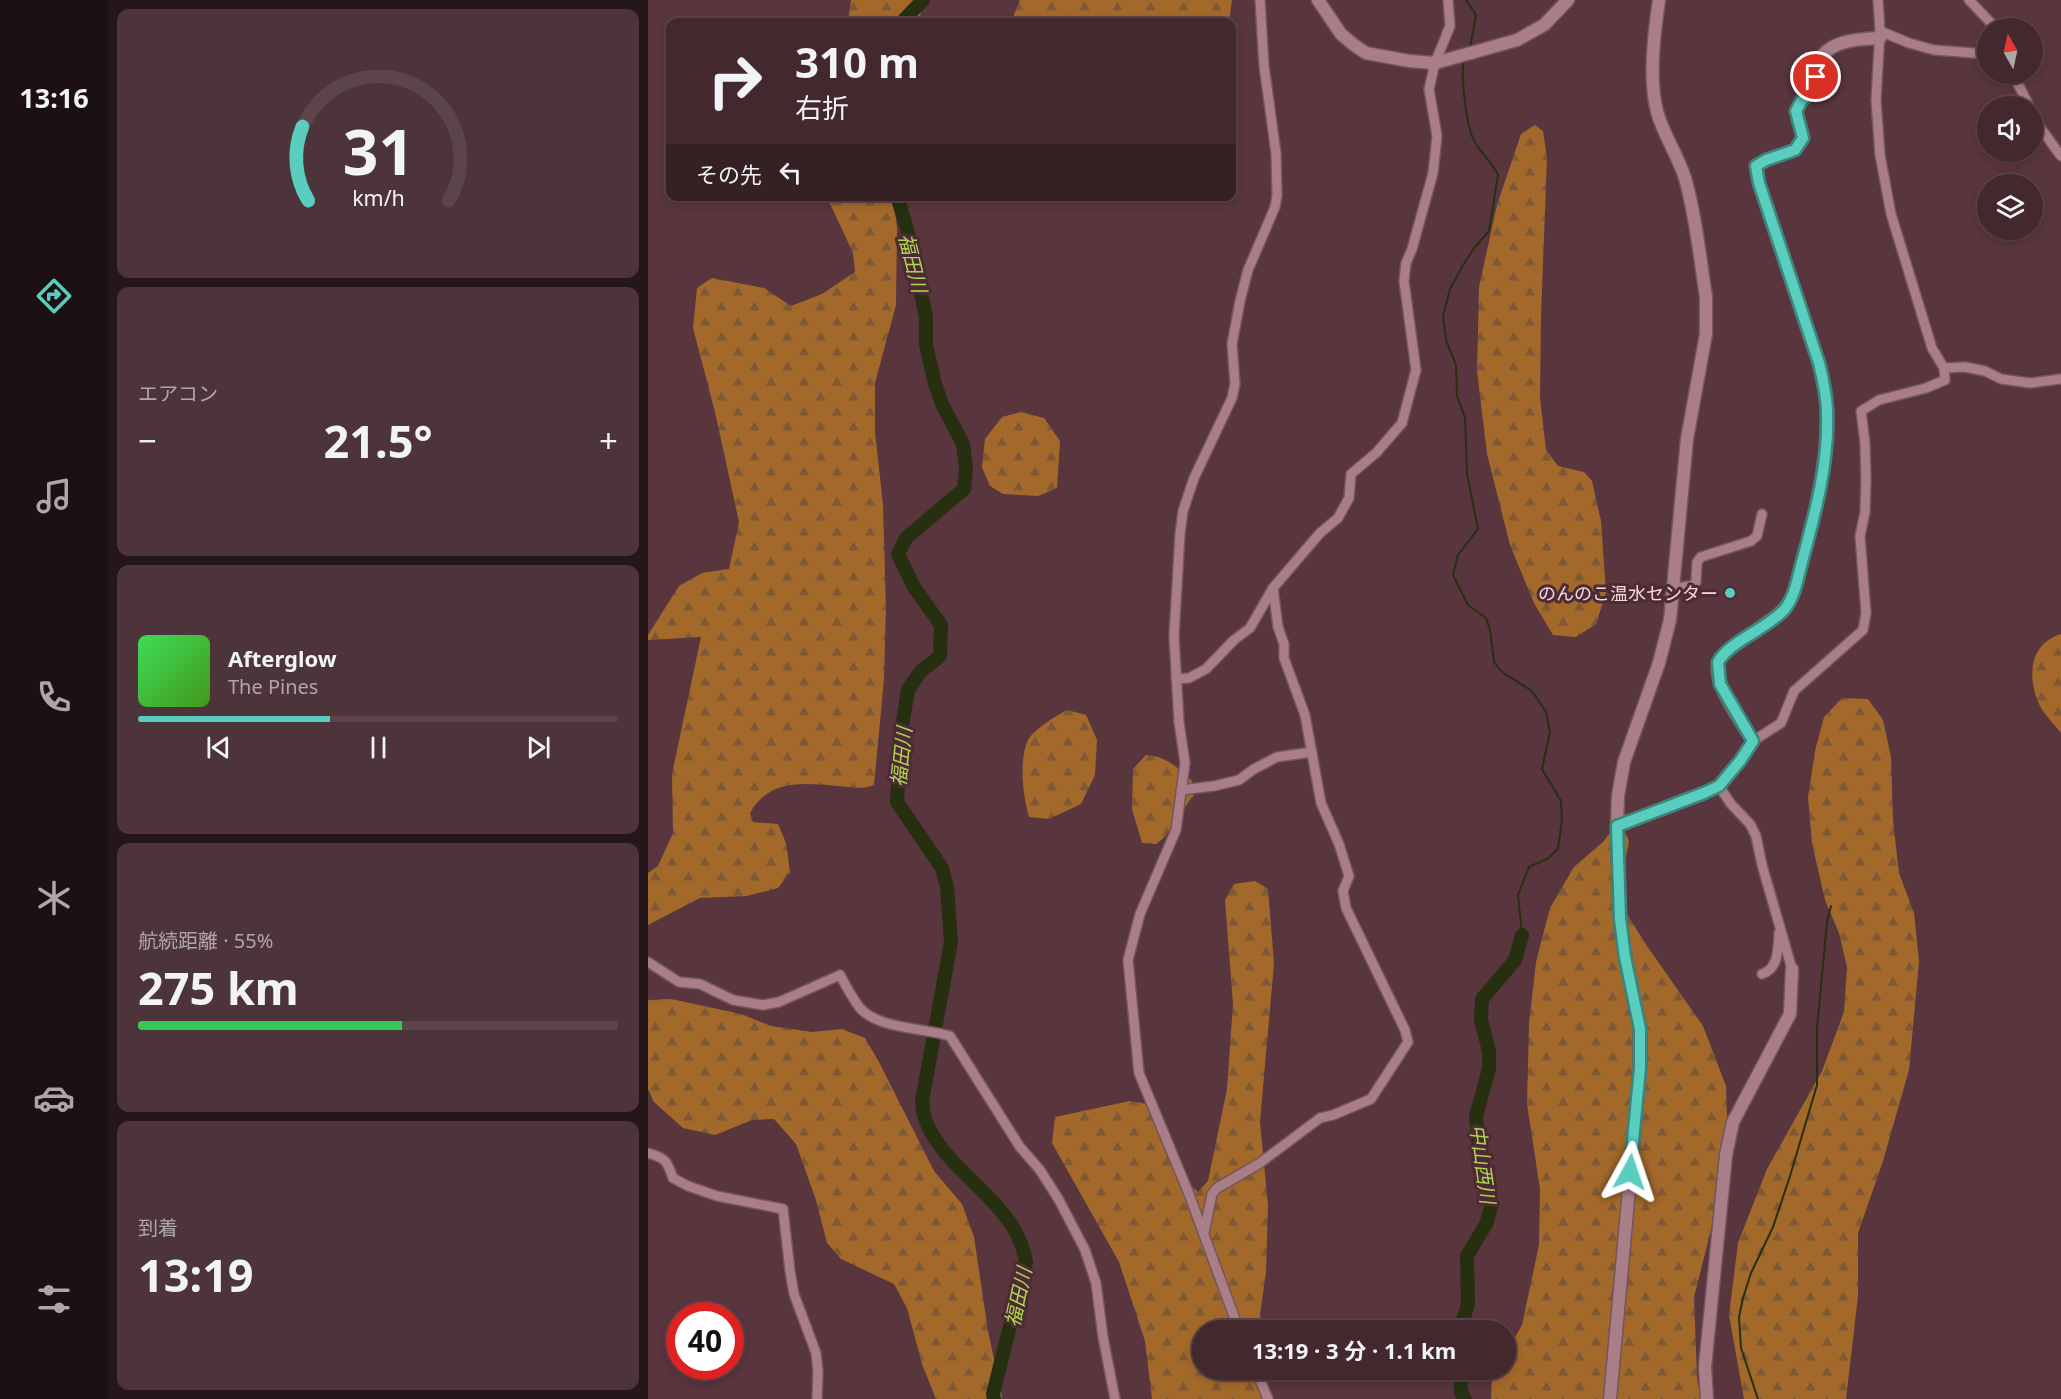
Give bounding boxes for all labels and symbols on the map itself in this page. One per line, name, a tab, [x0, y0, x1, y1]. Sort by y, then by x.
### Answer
north arrow	[1977, 18, 2043, 84]
pin	[1790, 51, 1841, 102]
water label: 福田川	[893, 231, 934, 297]
place label: のんのこ温水センター	[1538, 581, 1718, 605]
marker: のんのこ温水センター	[1723, 586, 1737, 600]
water label: 福田川	[884, 724, 918, 788]
water label: 中山西川	[1464, 1123, 1502, 1207]
position arrow	[1598, 1140, 1662, 1204]
water label: 福田川	[999, 1263, 1038, 1329]
speed limit sign: 40	[666, 1302, 744, 1380]

